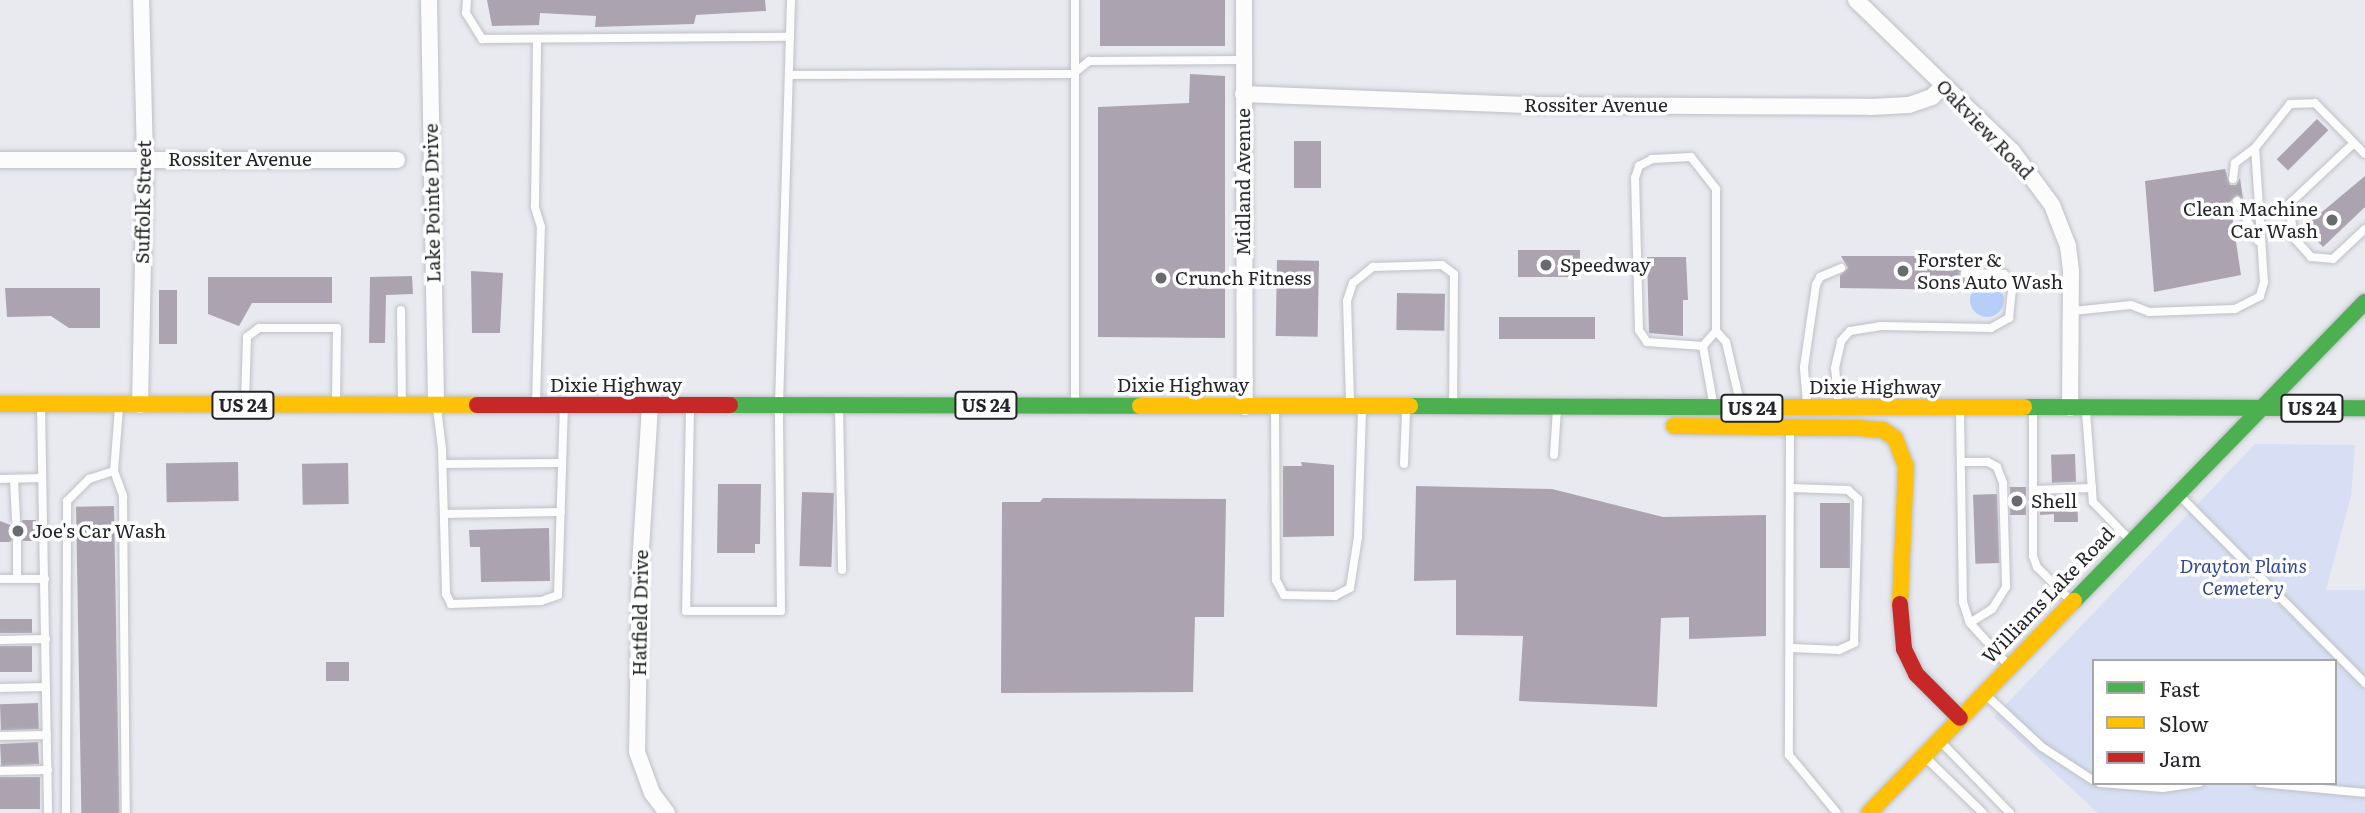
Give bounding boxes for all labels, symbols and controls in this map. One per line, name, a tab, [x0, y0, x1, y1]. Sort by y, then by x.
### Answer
street label: Oakview Road	[1932, 74, 2038, 184]
street label: Rossiter Avenue	[1524, 94, 1668, 116]
street label: Midland Avenue	[1232, 108, 1254, 256]
street label: Lake Pointe Drive	[419, 123, 445, 283]
street label: Suffolk Street	[131, 140, 155, 264]
street label: Rossiter Avenue	[168, 148, 312, 170]
place label: Clean Machine Car Wash	[2183, 198, 2318, 242]
marker: Clean Machine Car Wash	[2324, 212, 2340, 228]
place label: Forster & Sons Auto Wash	[1917, 249, 2063, 293]
place label: Speedway	[1560, 254, 1650, 276]
marker: Speedway	[1538, 257, 1554, 273]
marker: Forster & Sons Auto Wash	[1895, 263, 1911, 279]
place label: Crunch Fitness	[1175, 267, 1311, 289]
marker: Crunch Fitness	[1153, 270, 1169, 286]
street label: Dixie Highway	[550, 374, 682, 396]
street label: Dixie Highway	[1117, 374, 1249, 396]
street label: Dixie Highway	[1809, 376, 1941, 398]
road number: US 24	[210, 390, 276, 419]
road number: US 24	[953, 390, 1019, 419]
road number: US 24	[1719, 394, 1785, 422]
road number: US 24	[2279, 394, 2345, 422]
place label: Shell	[2031, 490, 2077, 512]
marker: Shell	[2009, 493, 2025, 509]
place label: Joe's Car Wash	[32, 520, 166, 542]
street label: Williams Lake Road	[1977, 522, 2119, 668]
marker: Joe's Car Wash	[10, 523, 26, 539]
street label: Hatfield Drive	[627, 550, 653, 676]
park label: Drayton Plains Cemetery	[2179, 555, 2307, 599]
legend	[2092, 659, 2337, 785]
text: Fast	[2159, 672, 2200, 703]
text: Slow	[2159, 707, 2209, 738]
text: Jam	[2159, 742, 2201, 773]

